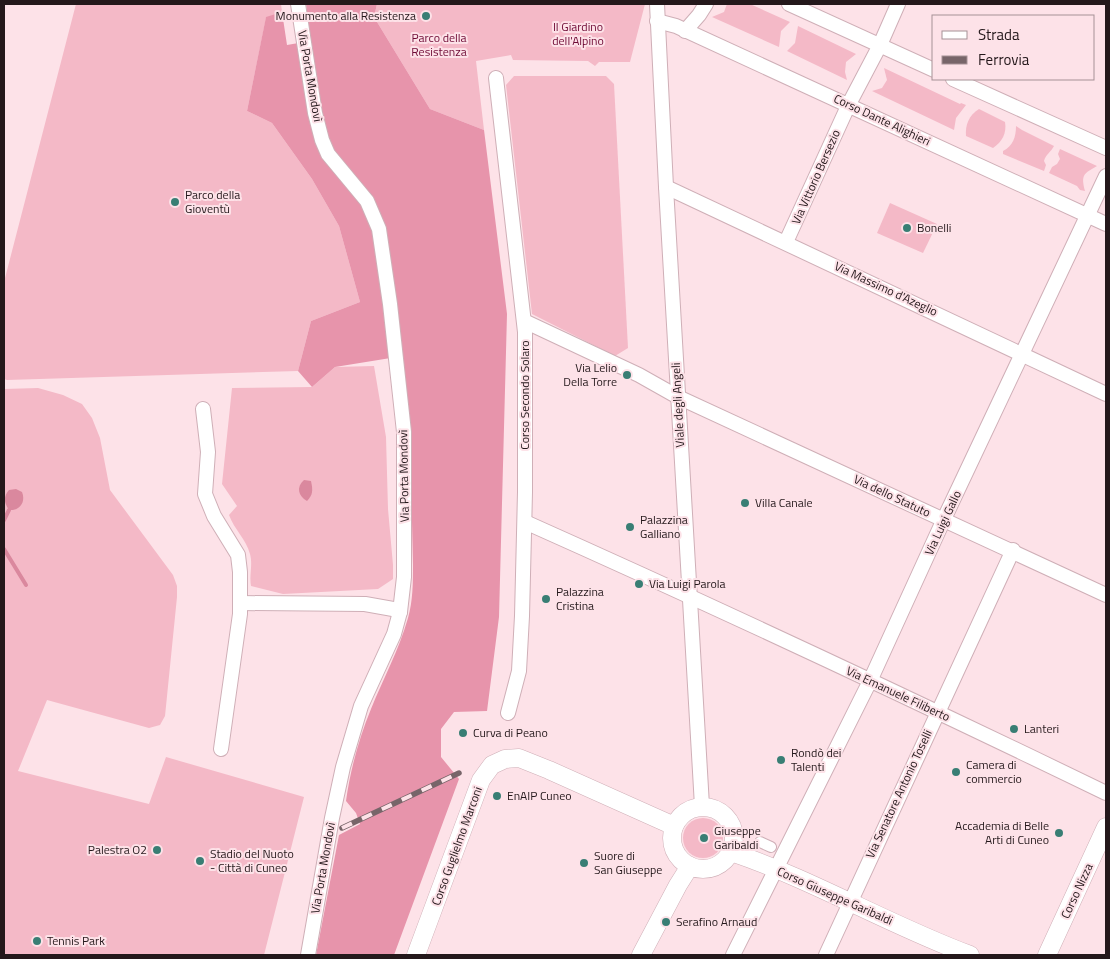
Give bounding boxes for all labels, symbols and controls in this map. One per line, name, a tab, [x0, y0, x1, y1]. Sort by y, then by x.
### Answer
place label: Monumento alla Resistenza	[276, 6, 416, 25]
marker: Monumento alla Resistenza	[420, 10, 432, 22]
legend	[932, 15, 1095, 80]
park label: Il Giardino dell'Alpino	[552, 17, 604, 50]
text: Strada	[978, 23, 1020, 46]
park label: Parco della Resistenza	[411, 28, 467, 61]
street label: Via Porta Mondovì	[293, 29, 328, 123]
text: Ferrovia	[978, 48, 1030, 71]
street label: Corso Dante Alighieri	[831, 89, 934, 150]
street label: Via Vittorio Bersezio	[786, 126, 845, 227]
place label: Parco della Gioventù	[185, 185, 240, 218]
marker: Parco della Gioventù	[169, 196, 181, 208]
place label: Bonelli	[917, 218, 951, 237]
marker: Bonelli	[901, 222, 913, 234]
street label: Via Massimo d'Azeglio	[831, 256, 941, 321]
street label: Corso Secondo Solaro	[515, 340, 534, 450]
place label: Via Lelio Della Torre	[563, 358, 617, 391]
street label: Viale degli Angeli	[666, 362, 689, 448]
marker: Via Lelio Della Torre	[621, 369, 633, 381]
street label: Via Porta Mondovì	[393, 429, 414, 522]
street label: Via dello Statuto	[851, 469, 934, 522]
street label: Via Luigi Gallo	[919, 487, 966, 558]
place label: Villa Canale	[755, 493, 813, 512]
marker: Villa Canale	[739, 497, 751, 509]
place label: Palazzina Galliano	[640, 510, 688, 543]
marker: Palazzina Galliano	[624, 521, 636, 533]
place label: Via Luigi Parola	[649, 574, 726, 593]
marker: Via Luigi Parola	[633, 578, 645, 590]
place label: Palazzina Cristina	[556, 582, 604, 615]
marker: Palazzina Cristina	[540, 593, 552, 605]
street label: Via Emanuele Filiberto	[843, 661, 953, 726]
place label: Lanteri	[1024, 719, 1059, 738]
place label: Curva di Peano	[473, 723, 548, 742]
marker: Lanteri	[1008, 723, 1020, 735]
street label: Via Senatore Antonio Toselli	[860, 726, 937, 861]
marker: Curva di Peano	[457, 727, 469, 739]
place label: Rondò dei Talenti	[791, 743, 841, 776]
marker: Rondò dei Talenti	[775, 754, 787, 766]
place label: Camera di commercio	[966, 755, 1022, 788]
marker: Camera di commercio	[950, 766, 962, 778]
street label: Corso Guglielmo Marconi	[426, 784, 487, 908]
place label: EnAIP Cuneo	[507, 786, 572, 805]
marker: EnAIP Cuneo	[491, 790, 503, 802]
place label: Accademia di Belle Arti di Cuneo	[955, 816, 1049, 849]
street label: Via Porta Mondovì	[305, 820, 340, 915]
place label: Giuseppe Garibaldi	[714, 821, 761, 854]
marker: Accademia di Belle Arti di Cuneo	[1053, 827, 1065, 839]
marker: Giuseppe Garibaldi	[698, 832, 710, 844]
place label: Palestra O2	[88, 840, 147, 859]
marker: Palestra O2	[151, 844, 163, 856]
place label: Stadio del Nuoto - Città di Cuneo	[210, 844, 294, 877]
place label: Suore di San Giuseppe	[594, 846, 662, 879]
marker: Stadio del Nuoto - Città di Cuneo	[194, 855, 206, 867]
marker: Suore di San Giuseppe	[578, 857, 590, 869]
street label: Corso Nizza	[1055, 860, 1098, 922]
street label: Corso Giuseppe Garibaldi	[774, 861, 896, 930]
place label: Serafino Arnaud	[676, 912, 757, 931]
marker: Serafino Arnaud	[660, 916, 672, 928]
place label: Tennis Park	[47, 931, 105, 950]
marker: Tennis Park	[31, 935, 43, 947]

